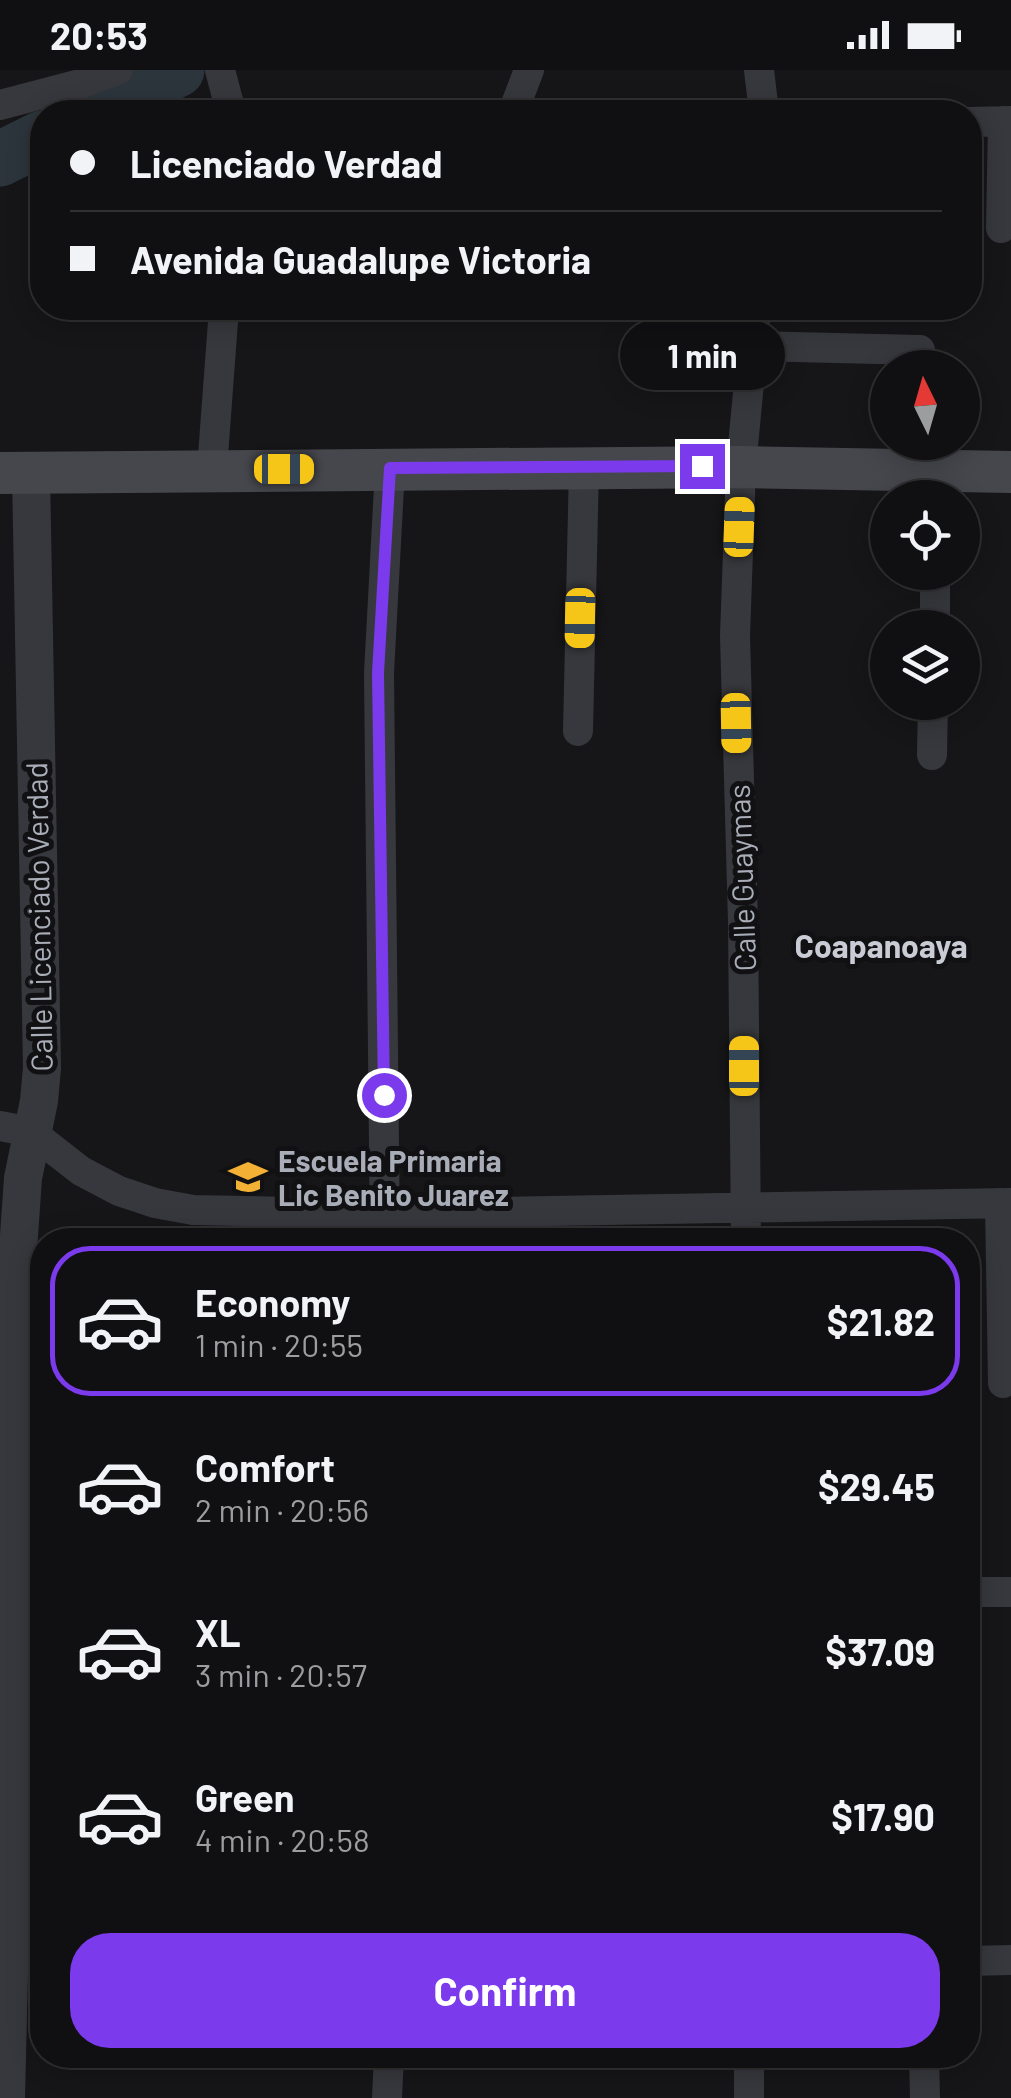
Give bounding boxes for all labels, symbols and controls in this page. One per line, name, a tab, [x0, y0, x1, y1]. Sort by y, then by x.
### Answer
text: 20:53	[50, 12, 148, 58]
text: Licenciado Verdad	[130, 140, 443, 186]
text: Avenida Guadalupe Victoria	[130, 236, 591, 282]
callout: 1 min	[620, 321, 784, 391]
text: 1 min	[667, 336, 738, 374]
north arrow	[870, 350, 980, 460]
map controls	[870, 350, 980, 720]
route end	[680, 444, 725, 489]
car	[254, 454, 314, 484]
button: locate	[870, 480, 980, 590]
car	[723, 496, 755, 558]
car	[564, 588, 596, 648]
button: layers	[870, 610, 980, 720]
car	[720, 693, 752, 753]
street label: Calle Licenciado Verdad	[17, 762, 59, 1072]
street label: Calle Guaymas	[720, 784, 762, 972]
district label: Coapanoaya	[794, 926, 968, 964]
car	[729, 1036, 759, 1096]
route start	[362, 1073, 407, 1118]
place label: Escuela Primaria Lic Benito Juarez	[278, 1142, 509, 1212]
school or university icon: Escuela Primaria Lic Benito Juarez	[227, 1156, 269, 1198]
icon: car	[75, 1276, 165, 1366]
text: Economy	[195, 1279, 350, 1325]
text: $21.82	[827, 1298, 935, 1344]
text: 1 min · 20:55	[195, 1325, 363, 1363]
icon: car	[75, 1441, 165, 1531]
text: Comfort	[195, 1444, 335, 1490]
text: $29.45	[818, 1463, 935, 1509]
text: 2 min · 20:56	[195, 1490, 369, 1528]
icon: car	[75, 1606, 165, 1696]
text: XL	[195, 1609, 241, 1655]
text: $37.09	[825, 1628, 935, 1674]
text: 3 min · 20:57	[195, 1655, 367, 1693]
icon: car	[75, 1771, 165, 1861]
text: Green	[195, 1774, 295, 1820]
text: $17.90	[831, 1793, 935, 1839]
text: 4 min · 20:58	[195, 1820, 370, 1858]
button: Confirm	[70, 1933, 940, 2048]

